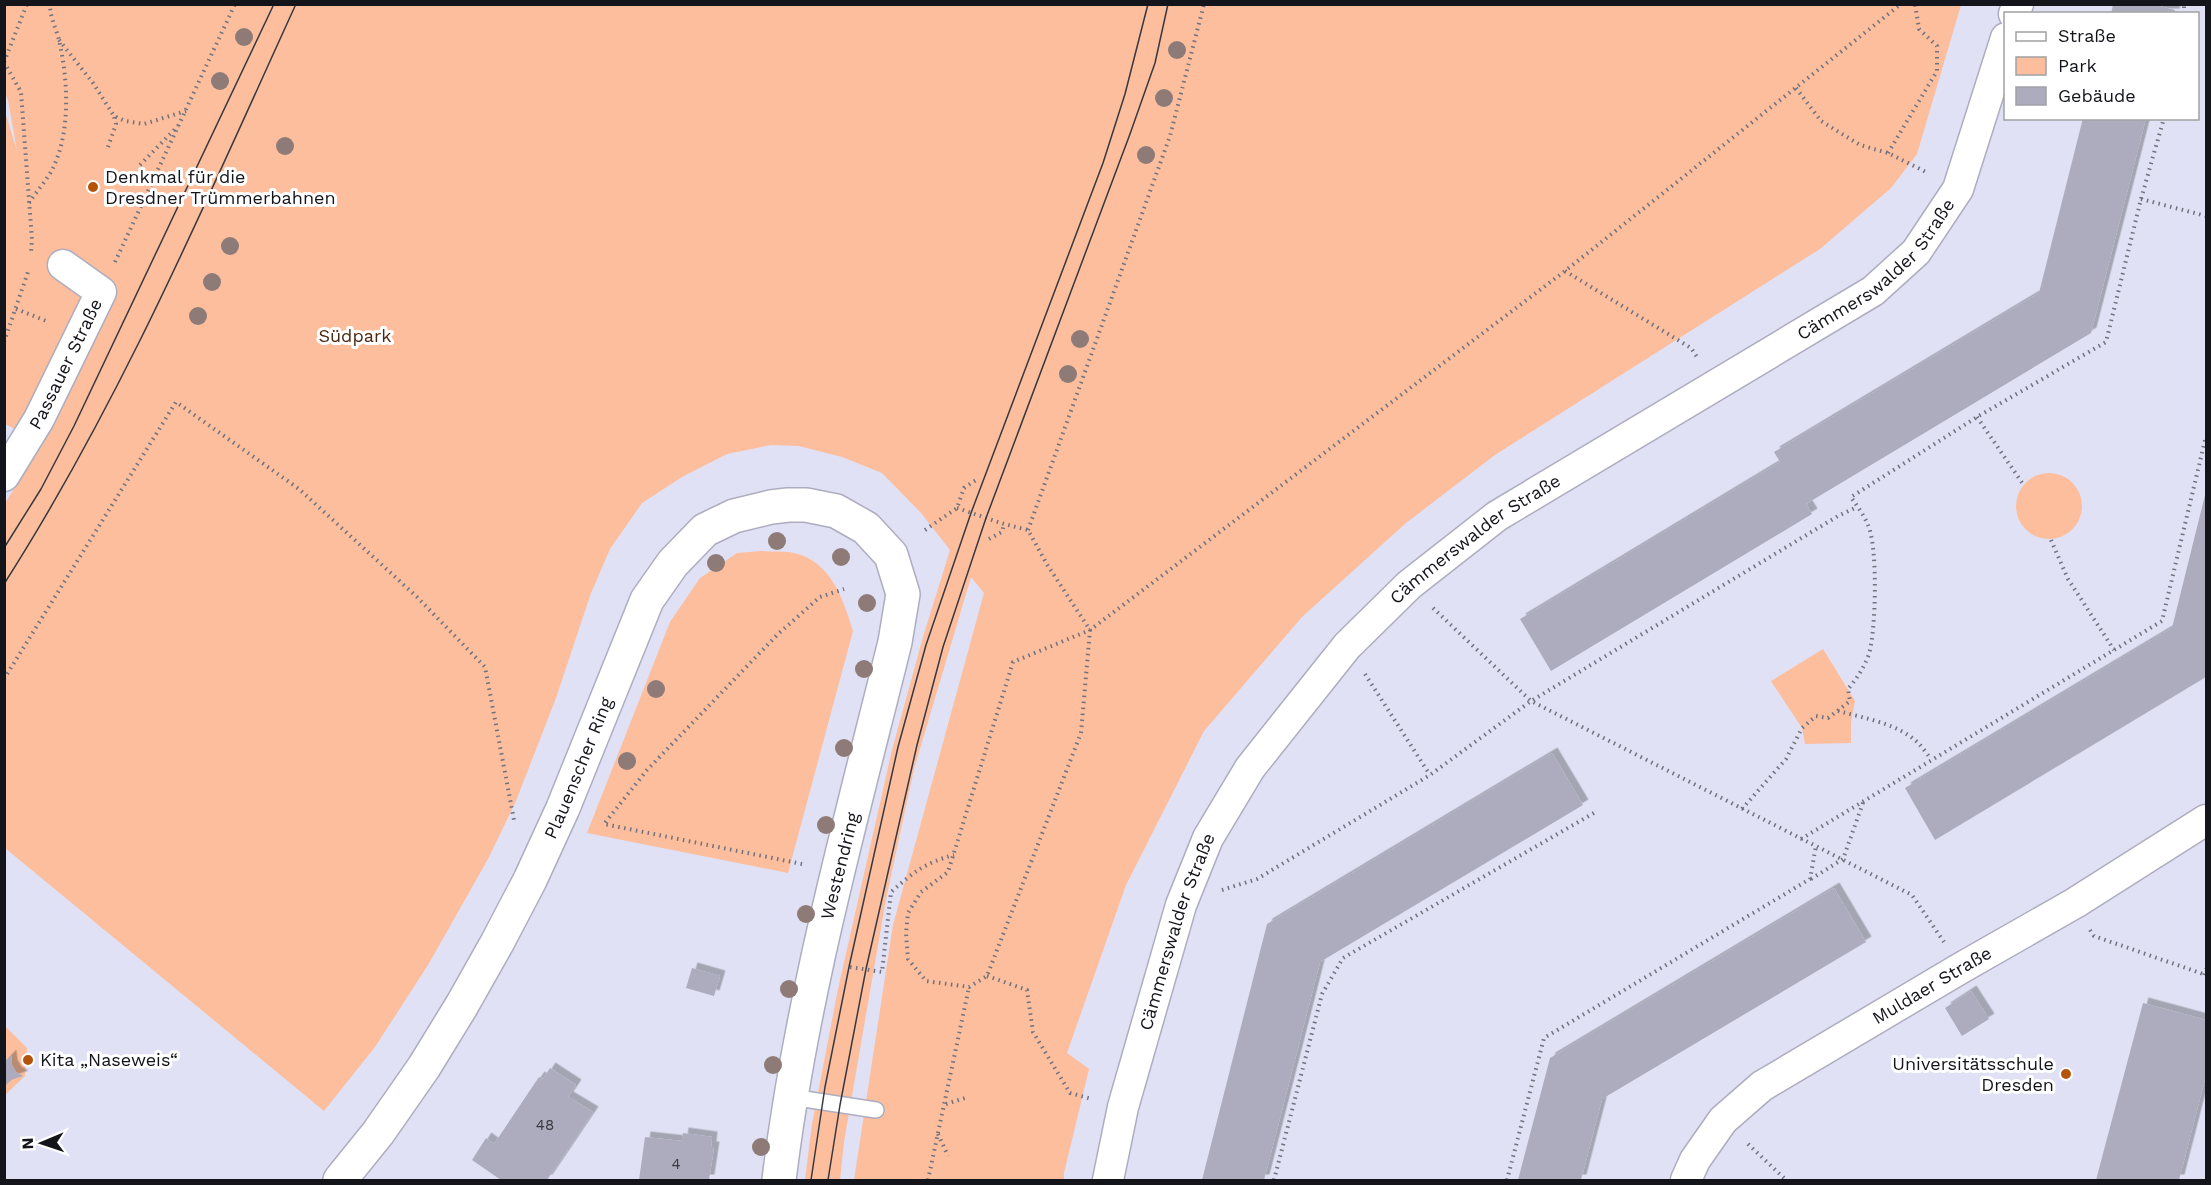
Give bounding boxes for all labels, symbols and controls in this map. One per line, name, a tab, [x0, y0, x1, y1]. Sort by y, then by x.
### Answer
legend	[2004, 12, 2199, 120]
text: Straße	[2058, 25, 2116, 46]
text: Park	[2058, 55, 2097, 76]
text: Gebäude	[2058, 85, 2136, 106]
place label: Denkmal für die Dresdner Trümmerbahnen	[105, 166, 336, 208]
marker: Denkmal für die Dresdner Trümmerbahnen	[86, 180, 100, 194]
street label: Cämmerswalder Straße	[1793, 195, 1959, 344]
street label: Passauer Straße	[24, 295, 106, 433]
park label: Südpark	[319, 325, 391, 346]
street label: Cämmerswalder Straße	[1385, 470, 1564, 608]
street label: Plauenscher Ring	[539, 694, 617, 842]
street label: Westendring	[816, 810, 863, 922]
street label: Cämmerswalder Straße	[1135, 830, 1219, 1033]
street label: Muldaer Straße	[1868, 942, 1995, 1028]
place label: Kita „Naseweis“	[40, 1049, 178, 1070]
marker: Kita „Naseweis“	[21, 1053, 35, 1067]
place label: Universitätsschule Dresden	[1892, 1053, 2054, 1095]
marker: Universitätsschule Dresden	[2059, 1067, 2073, 1081]
north arrow	[12, 1113, 72, 1173]
house number: 48	[536, 1116, 554, 1134]
text: N	[18, 1137, 37, 1150]
house number: 4	[671, 1155, 681, 1173]

